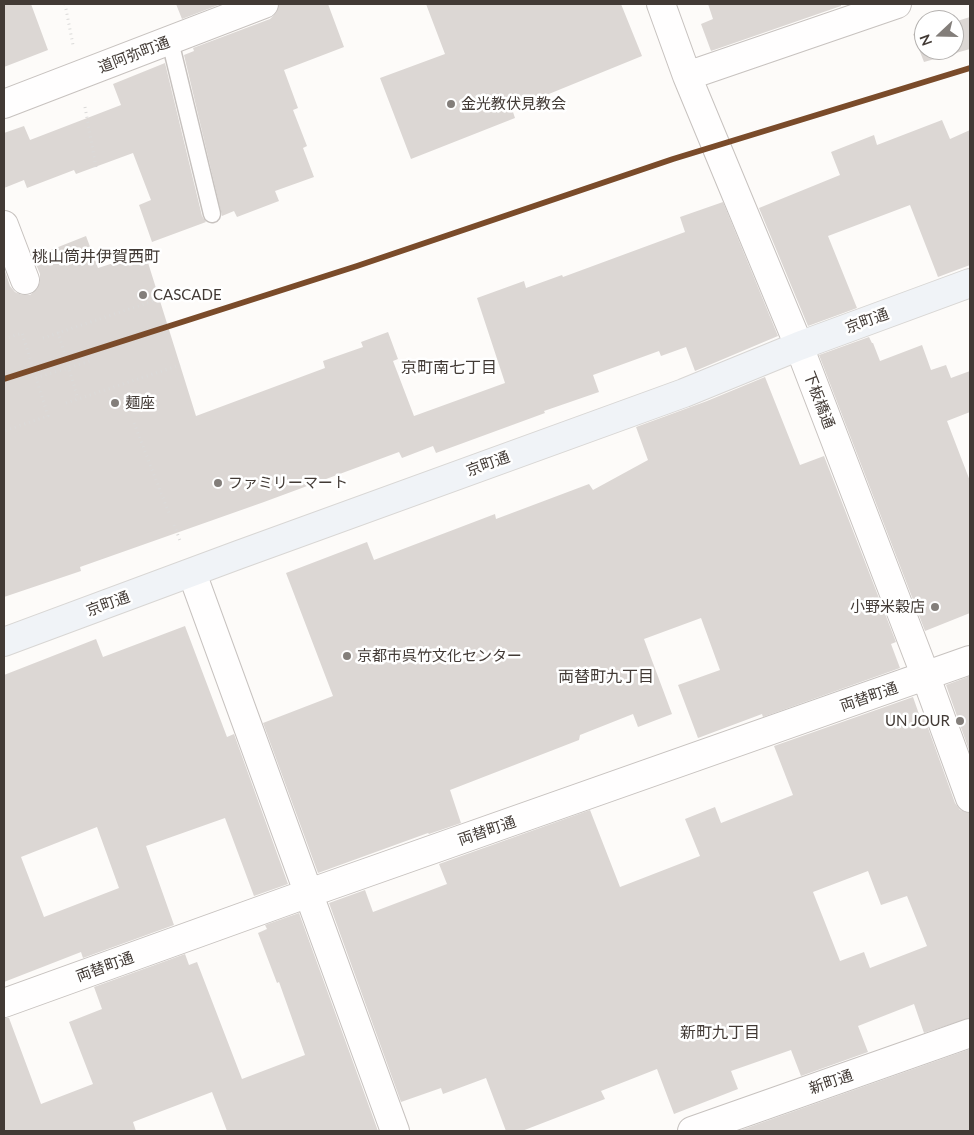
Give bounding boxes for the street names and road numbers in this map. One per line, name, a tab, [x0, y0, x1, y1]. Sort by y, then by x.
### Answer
street label: 道阿弥町通	[96, 33, 172, 77]
street label: 京町通	[843, 305, 891, 337]
street label: 下板橋通	[800, 369, 838, 431]
street label: 京町通	[464, 448, 512, 480]
street label: 京町通	[84, 588, 132, 620]
street label: 両替町通	[838, 679, 900, 715]
street label: 両替町通	[456, 813, 518, 849]
street label: 両替町通	[74, 948, 136, 986]
street label: 新町通	[807, 1066, 855, 1098]

